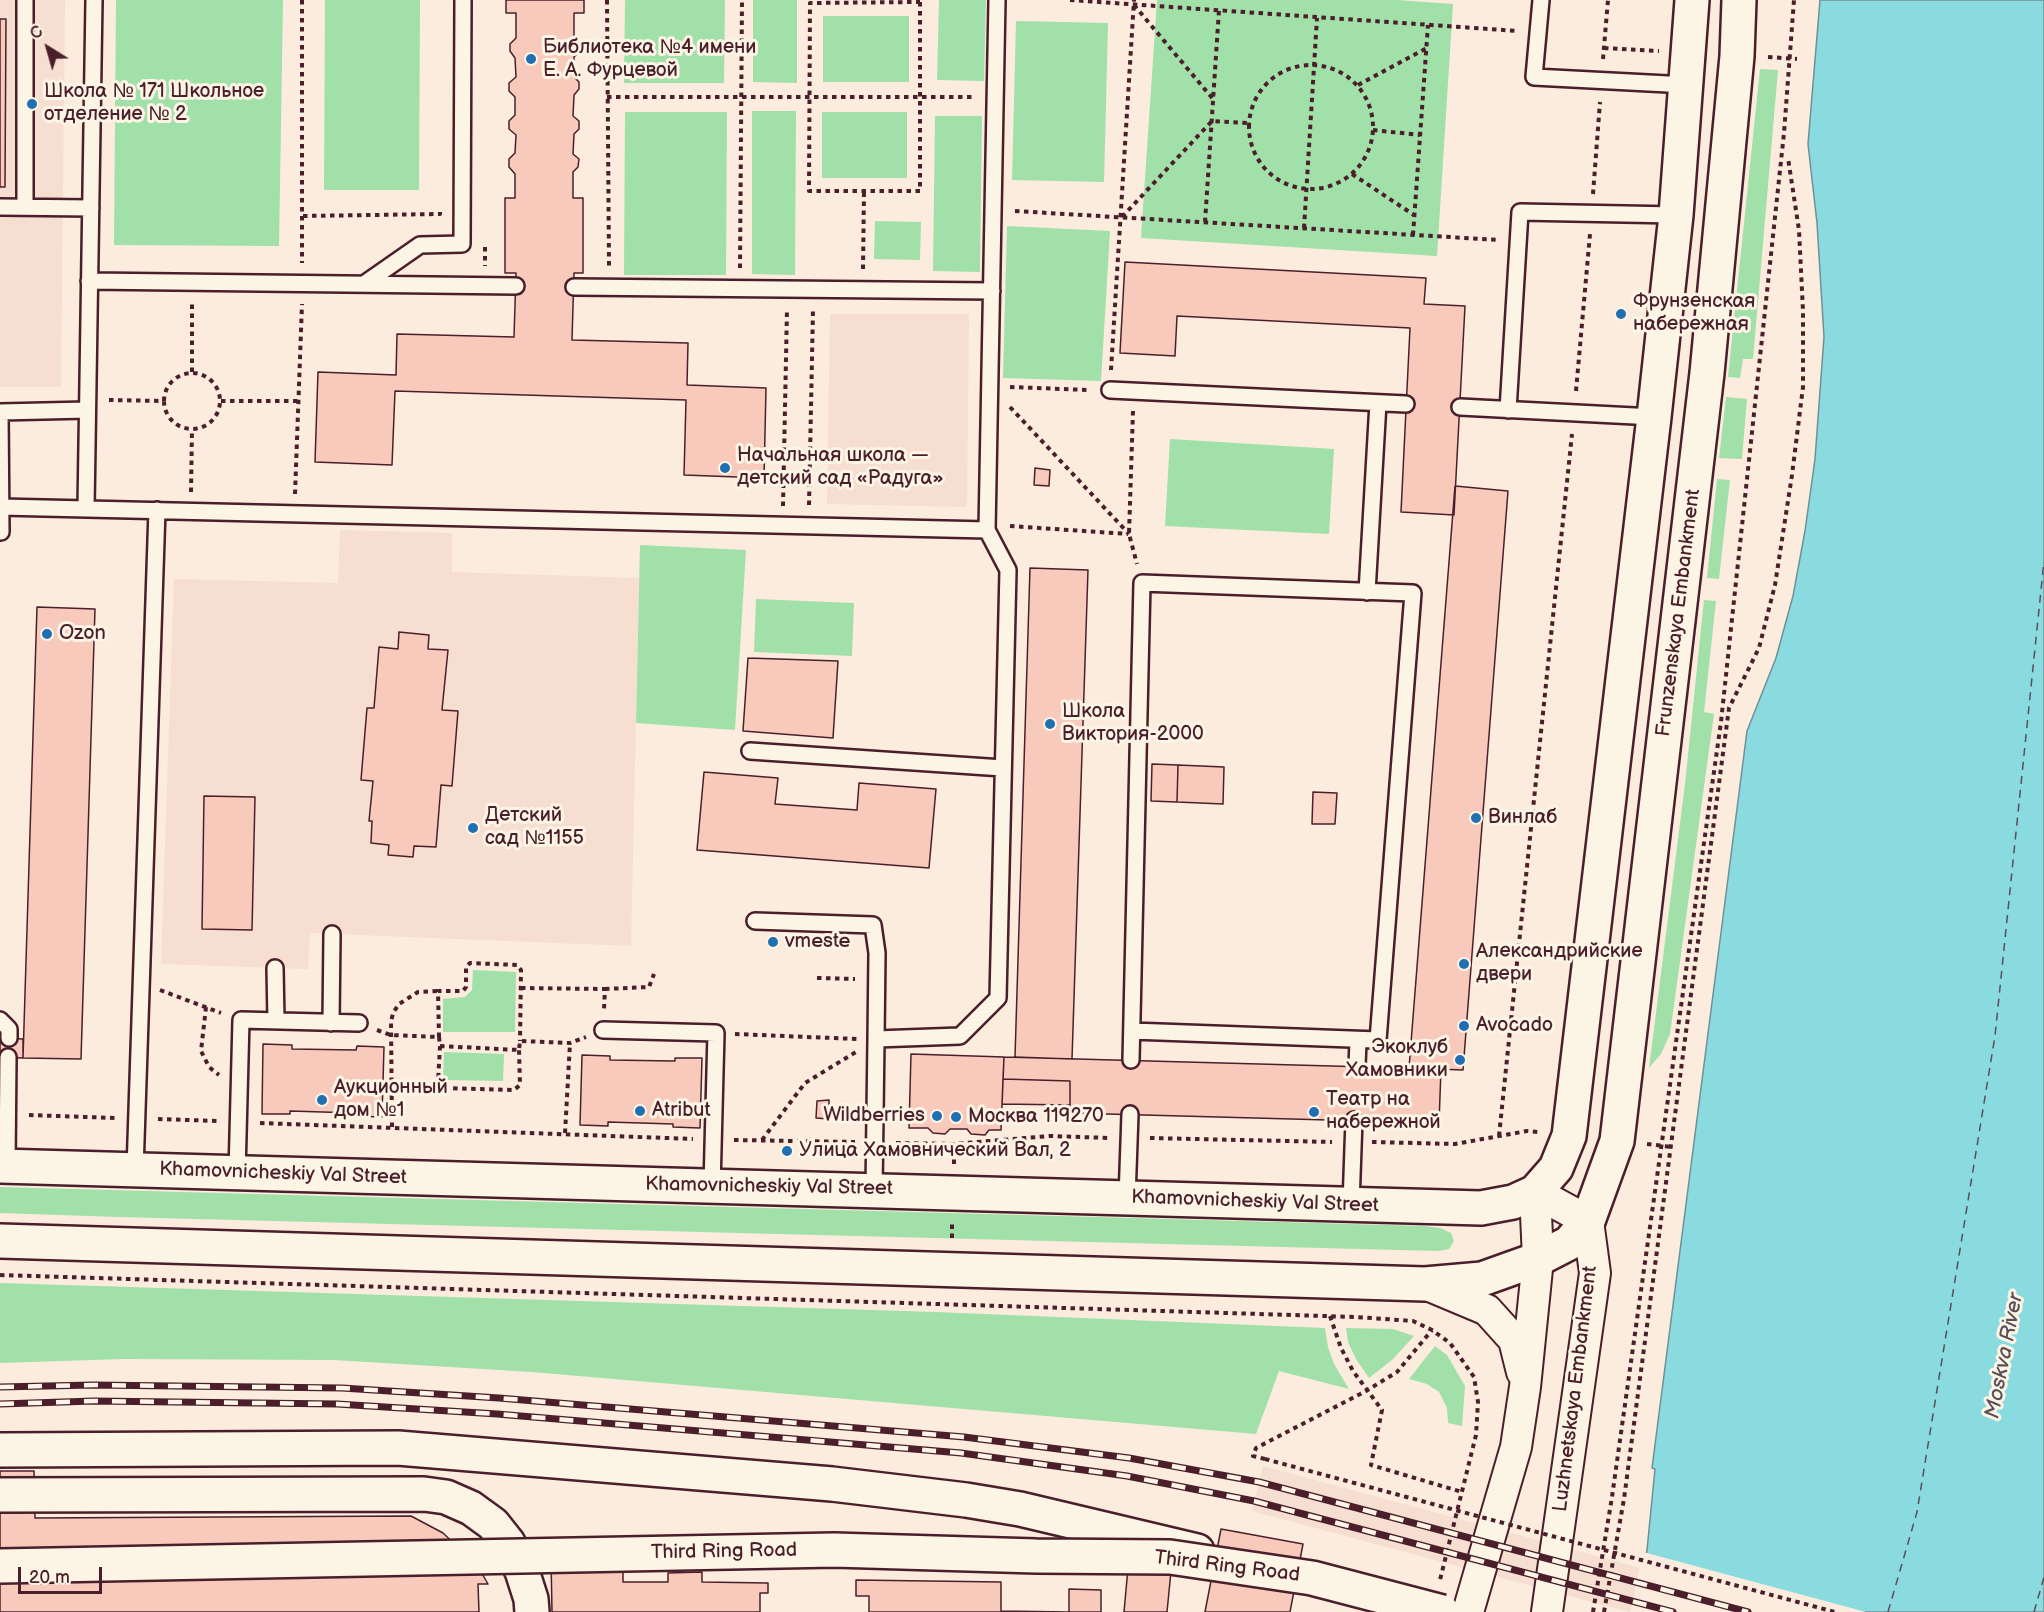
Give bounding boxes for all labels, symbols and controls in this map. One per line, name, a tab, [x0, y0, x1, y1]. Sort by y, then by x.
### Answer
north arrow	[18, 18, 78, 78]
text: С	[27, 22, 47, 44]
place label: Библиотека №4 имени Е. А. Фурцевой	[543, 36, 757, 83]
marker: Библиотека №4 имени Е. А. Фурцевой	[524, 52, 538, 66]
place label: Школа № 171 Школьное отделение № 2	[44, 80, 264, 127]
marker: Школа № 171 Школьное отделение № 2	[25, 97, 39, 111]
place label: Фрунзенская набережная	[1633, 290, 1755, 337]
marker: Фрунзенская набережная	[1614, 307, 1628, 321]
place label: Начальная школа — детский сад «Радуга»	[737, 444, 944, 491]
marker: Начальная школа — детский сад «Радуга»	[718, 461, 732, 475]
street label: Frunzenskaya Embankment	[1652, 488, 1706, 738]
place label: Ozon	[59, 622, 106, 646]
marker: Ozon	[40, 627, 54, 641]
place label: Школа Виктория-2000	[1062, 700, 1204, 747]
marker: Школа Виктория-2000	[1043, 717, 1057, 731]
place label: Детский сад №1155	[485, 804, 584, 851]
place label: Винлаб	[1488, 806, 1557, 830]
marker: Винлаб	[1469, 811, 1483, 825]
marker: Детский сад №1155	[466, 821, 480, 835]
place label: vmeste	[785, 930, 850, 954]
marker: vmeste	[766, 935, 780, 949]
place label: Александрийские двери	[1476, 940, 1643, 987]
marker: Александрийские двери	[1457, 957, 1471, 971]
place label: Avocado	[1476, 1014, 1553, 1038]
marker: Avocado	[1457, 1019, 1471, 1033]
place label: Экоклуб Хамовники	[1346, 1036, 1448, 1083]
marker: Экоклуб Хамовники	[1453, 1053, 1467, 1067]
place label: Аукционный дом №1	[334, 1076, 448, 1123]
place label: Театр на набережной	[1326, 1088, 1441, 1135]
marker: Аукционный дом №1	[315, 1093, 329, 1107]
place label: Atribut	[652, 1099, 711, 1123]
marker: Atribut	[633, 1104, 647, 1118]
place label: Wildberries	[823, 1104, 925, 1128]
place label: Москва 119270	[968, 1105, 1104, 1129]
marker: Театр на набережной	[1307, 1105, 1321, 1119]
marker: Wildberries	[930, 1109, 944, 1123]
marker: Москва 119270	[949, 1110, 963, 1124]
place label: Улица Хамовнический Вал, 2	[799, 1139, 1071, 1163]
marker: Улица Хамовнический Вал, 2	[780, 1144, 794, 1158]
street label: Khamovnicheskiy Val Street	[159, 1158, 407, 1190]
street label: Khamovnicheskiy Val Street	[645, 1173, 893, 1201]
street label: Khamovnicheskiy Val Street	[1131, 1186, 1379, 1218]
street label: Luzhnetskaya Embankment	[1549, 1265, 1603, 1513]
water label: Moskva River	[1980, 1291, 2030, 1421]
street label: Third Ring Road	[651, 1539, 797, 1565]
street label: Third Ring Road	[1153, 1546, 1301, 1588]
scale bar	[21, 1555, 105, 1593]
text: 20 m	[29, 1567, 70, 1588]

